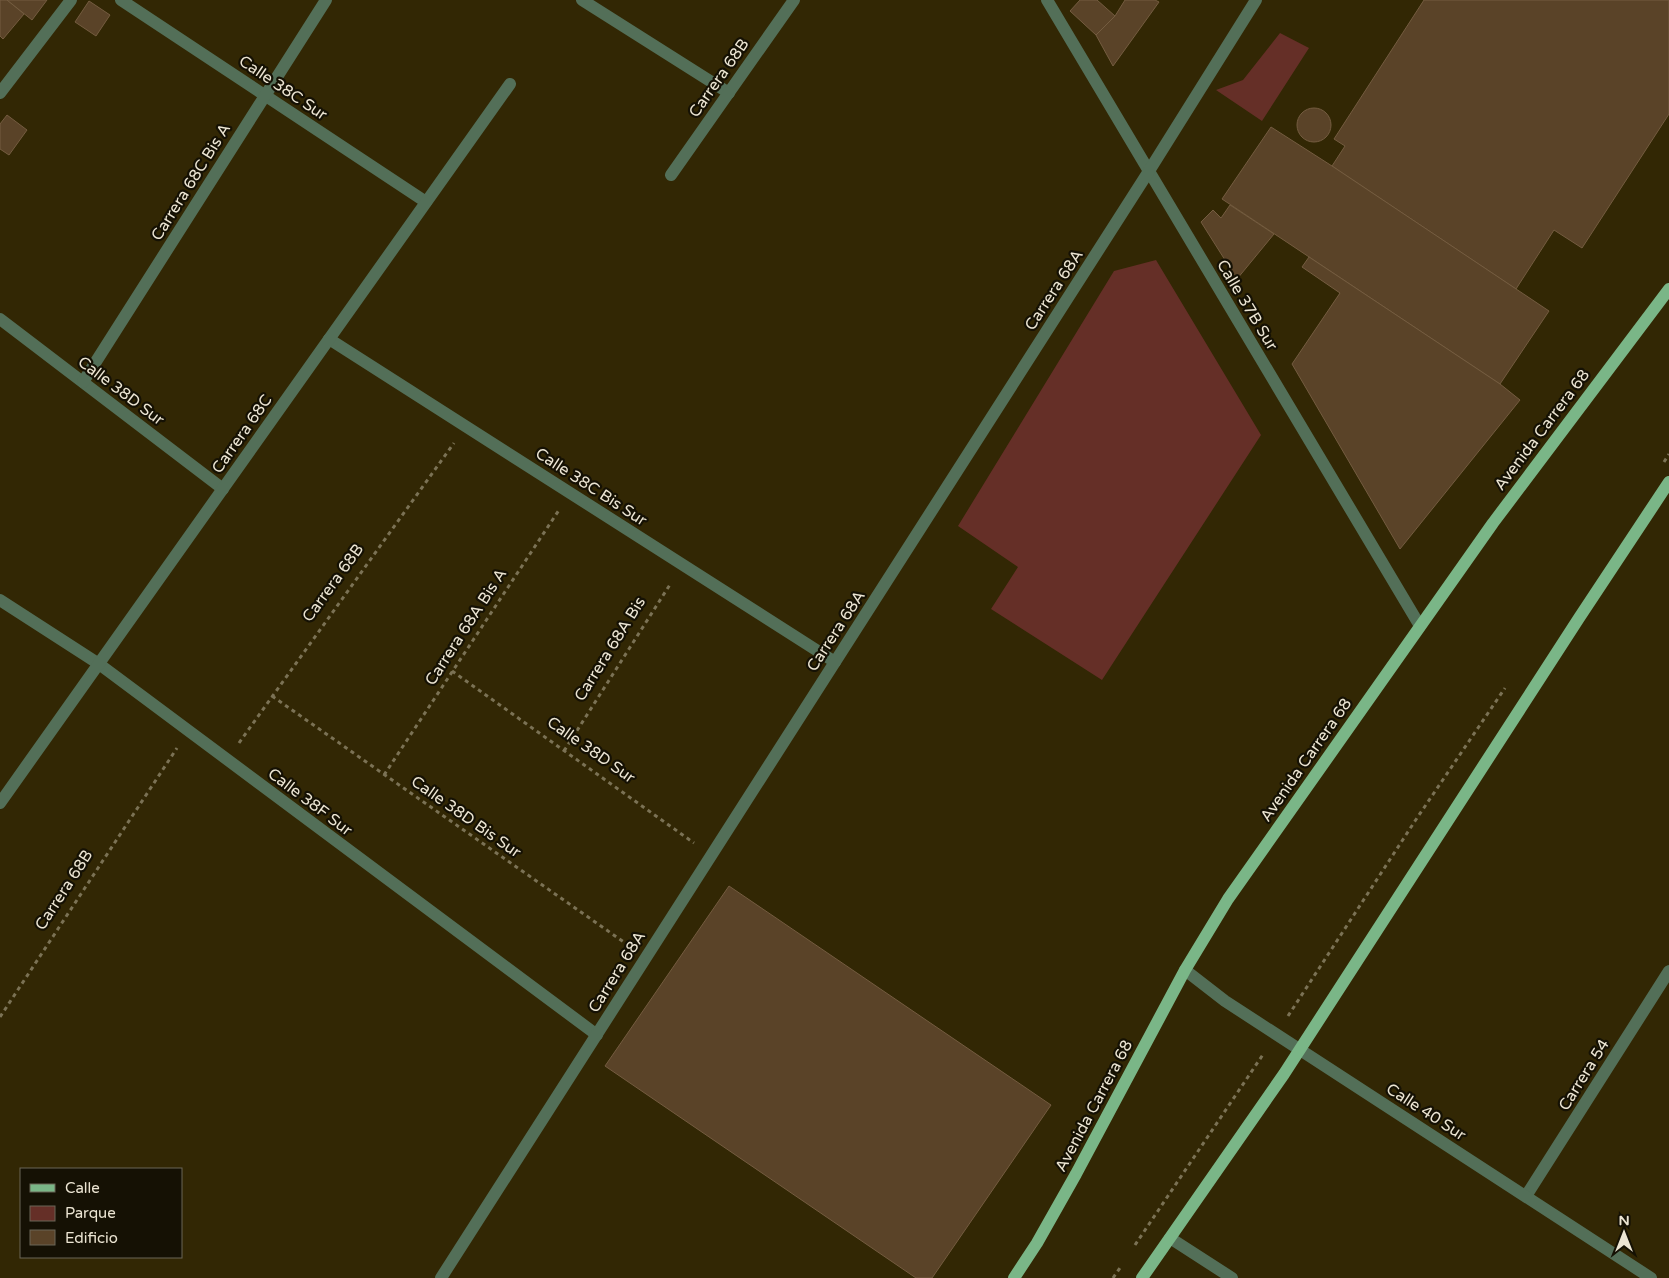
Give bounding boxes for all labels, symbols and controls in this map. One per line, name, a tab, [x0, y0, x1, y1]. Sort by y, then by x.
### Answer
street label: Carrera 68B	[685, 35, 753, 121]
street label: Calle 38C Sur	[235, 51, 332, 125]
street label: Carrera 68C Bis A	[147, 120, 235, 244]
street label: Carrera 68A	[1020, 246, 1088, 334]
street label: Calle 37B Sur	[1212, 256, 1282, 355]
street label: Calle 38D Sur	[74, 352, 169, 431]
street label: Avenida Carrera 68	[1490, 366, 1594, 494]
street label: Carrera 68C	[208, 391, 276, 477]
street label: Calle 38C Bis Sur	[531, 443, 651, 531]
street label: Carrera 68B	[298, 540, 368, 626]
street label: Carrera 68A Bis A	[421, 565, 511, 689]
street label: Carrera 68A	[802, 587, 870, 675]
street label: Carrera 68A Bis	[570, 593, 650, 705]
street label: Avenida Carrera 68	[1256, 694, 1356, 826]
street label: Calle 38D Sur	[543, 712, 640, 788]
street label: Calle 38F Sur	[264, 764, 357, 841]
street label: Calle 38D Bis Sur	[407, 772, 526, 863]
street label: Carrera 68B	[31, 846, 97, 934]
street label: Carrera 68A	[584, 927, 650, 1017]
street label: Carrera 54	[1554, 1036, 1614, 1114]
street label: Avenida Carrera 68	[1051, 1037, 1137, 1175]
street label: Calle 40 Sur	[1382, 1079, 1470, 1146]
legend	[20, 1168, 182, 1258]
text: Calle	[65, 1179, 100, 1197]
text: Parque	[65, 1204, 116, 1222]
north arrow	[1599, 1208, 1649, 1258]
text: N	[1618, 1212, 1630, 1229]
text: Edificio	[65, 1229, 118, 1247]

